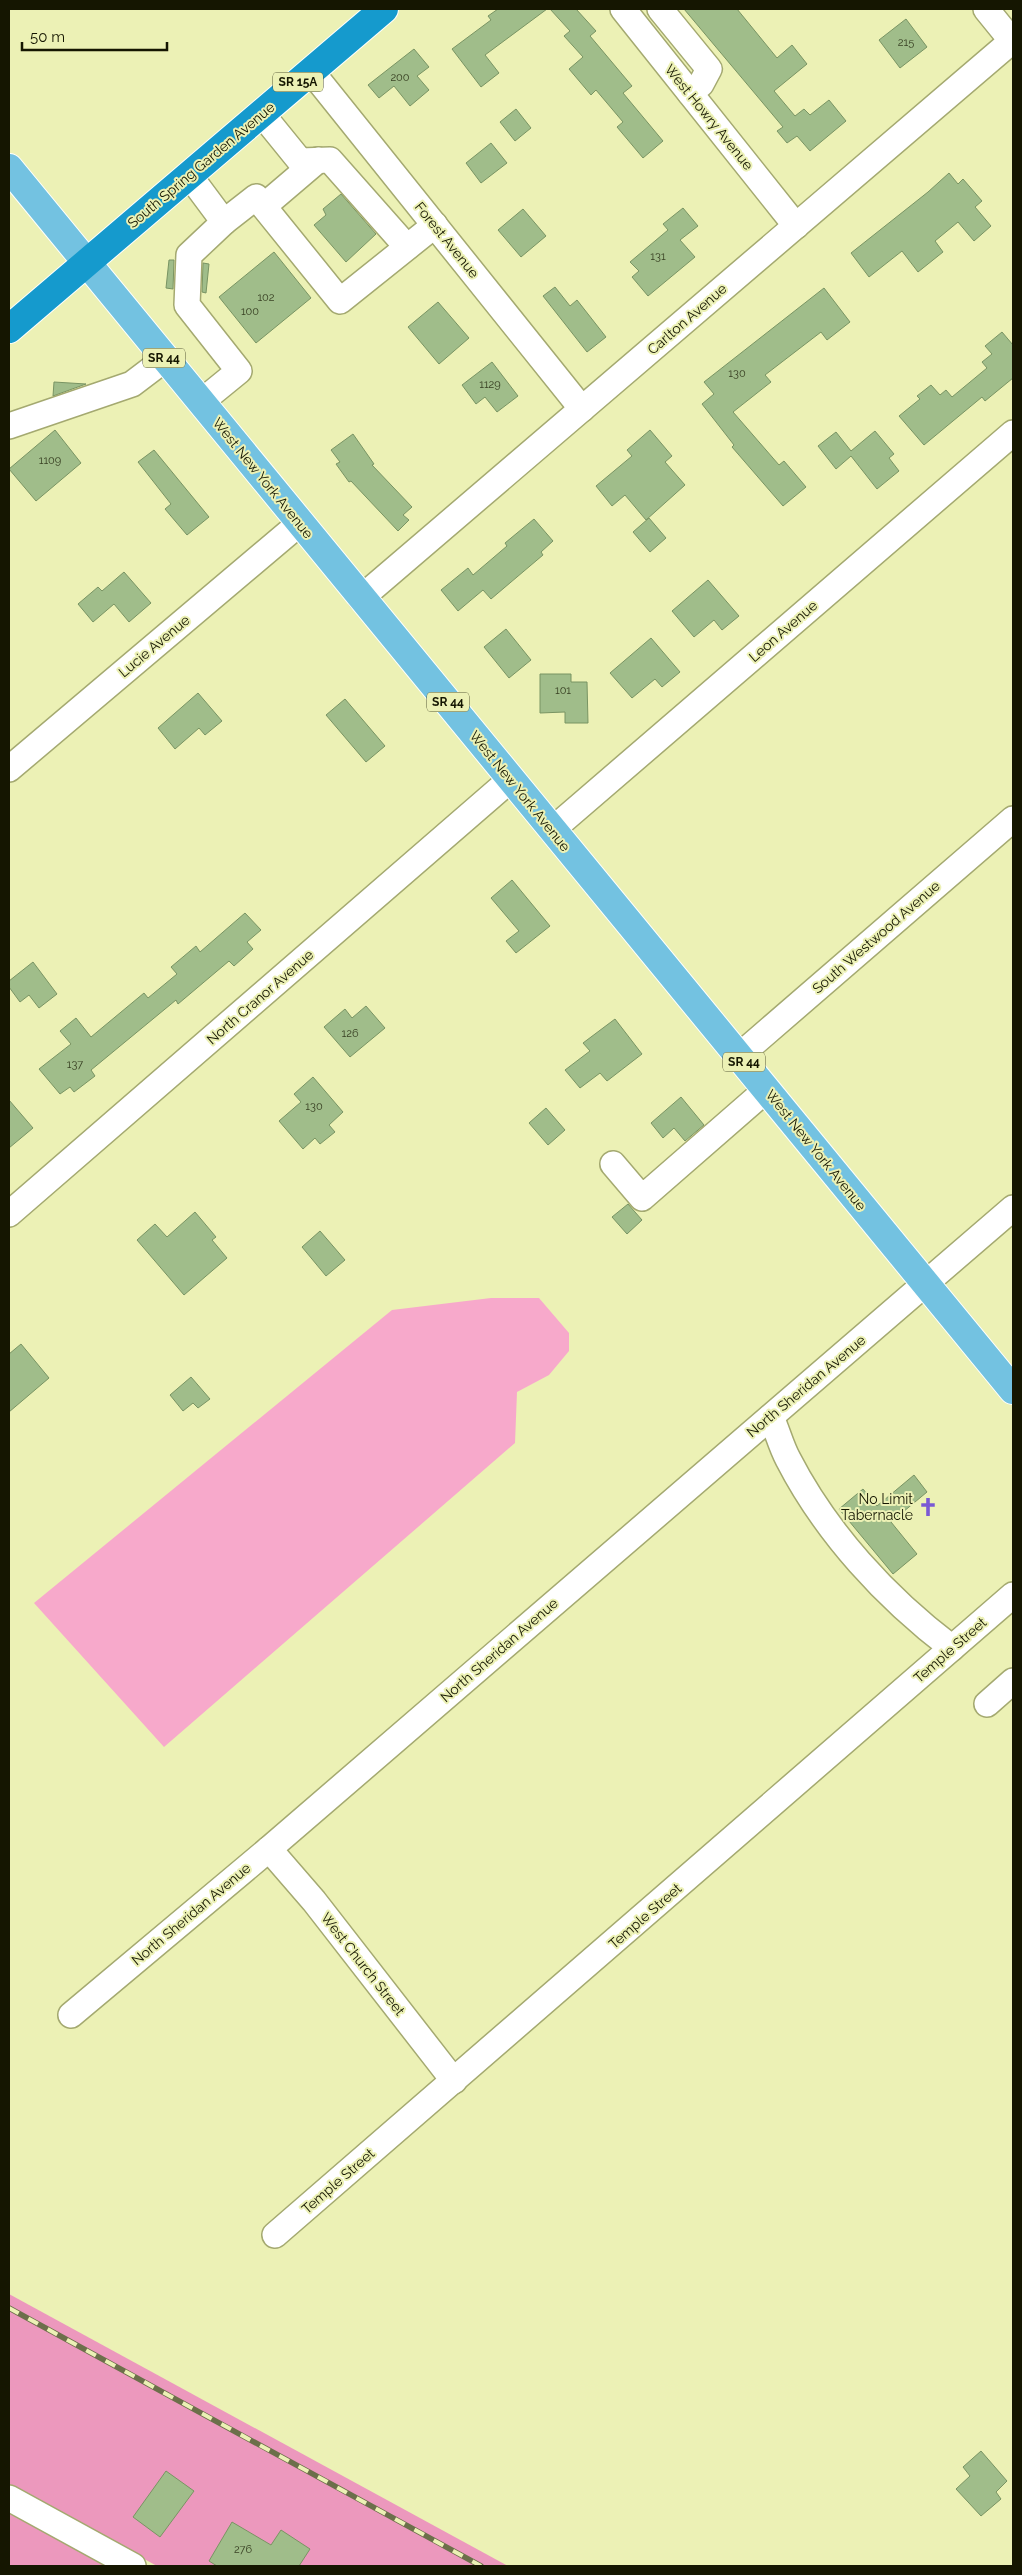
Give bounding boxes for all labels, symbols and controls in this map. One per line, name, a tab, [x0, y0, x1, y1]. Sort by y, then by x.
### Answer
scale bar	[22, 20, 168, 52]
text: 50 m	[30, 28, 65, 46]
house number: 215	[898, 36, 914, 49]
street label: West Howry Avenue	[662, 61, 756, 173]
house number: 200	[390, 71, 410, 84]
road number: SR 15A	[273, 72, 323, 91]
street label: South Spring Garden Avenue	[124, 99, 278, 231]
street label: Forest Avenue	[412, 199, 482, 281]
house number: 131	[650, 250, 666, 263]
street label: Carlton Avenue	[644, 280, 730, 358]
house number: 102	[257, 291, 275, 304]
house number: 100	[241, 305, 259, 318]
road number: SR 44	[143, 348, 185, 368]
house number: 130	[728, 367, 746, 380]
house number: 1129	[479, 378, 501, 391]
street label: West New York Avenue	[209, 414, 317, 542]
house number: 1109	[39, 454, 61, 467]
street label: Leon Avenue	[746, 597, 820, 665]
street label: Lucie Avenue	[115, 612, 193, 680]
house number: 101	[555, 684, 571, 697]
road number: SR 44	[427, 692, 469, 712]
street label: West New York Avenue	[466, 727, 574, 855]
street label: South Westwood Avenue	[809, 877, 943, 997]
street label: North Cranor Avenue	[203, 946, 317, 1048]
house number: 126	[341, 1027, 359, 1040]
road number: SR 44	[723, 1052, 765, 1072]
house number: 137	[67, 1058, 83, 1071]
street label: West New York Avenue	[762, 1086, 870, 1214]
house number: 130	[305, 1100, 323, 1113]
street label: North Sheridan Avenue	[743, 1332, 869, 1440]
place label: No Limit Tabernacle	[841, 1491, 913, 1523]
church icon: No Limit Tabernacle	[917, 1496, 939, 1518]
street label: North Sheridan Avenue	[437, 1595, 561, 1705]
street label: Temple Street	[910, 1614, 990, 1686]
street label: North Sheridan Avenue	[128, 1860, 254, 1968]
street label: Temple Street	[605, 1880, 685, 1952]
street label: West Church Street	[318, 1909, 408, 2019]
street label: Temple Street	[298, 2145, 378, 2217]
house number: 276	[234, 2543, 252, 2556]

